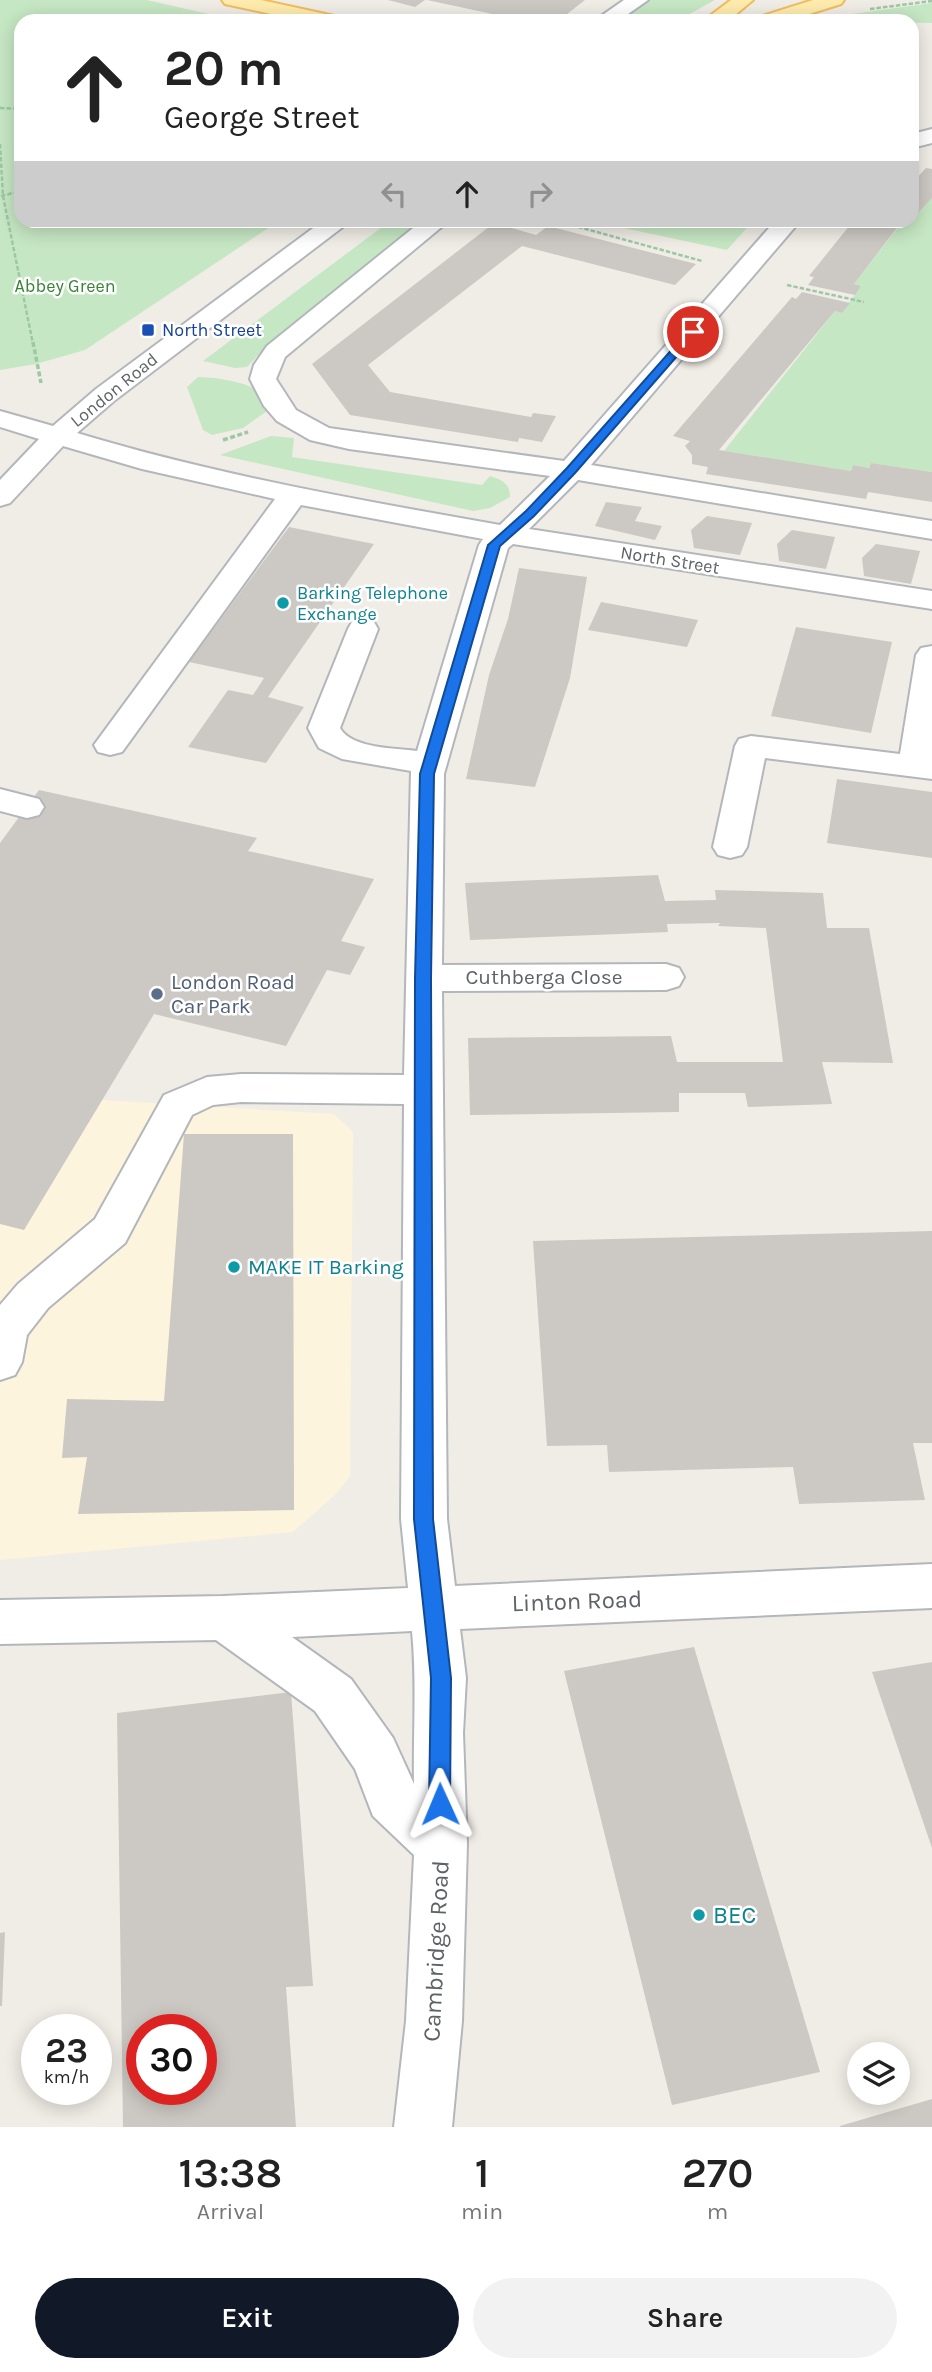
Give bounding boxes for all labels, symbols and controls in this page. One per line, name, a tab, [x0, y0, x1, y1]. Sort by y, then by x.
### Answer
text: 20 m	[164, 40, 284, 97]
icon: ahead	[49, 42, 140, 133]
text: George Street	[164, 99, 360, 136]
icon: left	[375, 175, 413, 213]
icon: ahead	[448, 175, 486, 213]
icon: right	[521, 175, 559, 213]
park label: Abbey Green	[14, 275, 116, 297]
pin	[663, 302, 723, 362]
icon: arrive	[674, 313, 712, 351]
place label: North Street	[162, 319, 262, 341]
marker: North Street	[140, 322, 156, 338]
street label: London Road	[66, 348, 162, 432]
street label: North Street	[619, 541, 721, 579]
place label: Barking Telephone Exchange	[297, 582, 448, 625]
marker: Barking Telephone Exchange	[275, 595, 291, 611]
street label: Cuthberga Close	[465, 965, 623, 989]
place label: London Road Car Park	[171, 970, 295, 1018]
marker: London Road Car Park	[149, 986, 165, 1002]
place label: MAKE IT Barking	[248, 1255, 404, 1279]
marker: MAKE IT Barking	[226, 1259, 242, 1275]
street label: Linton Road	[511, 1585, 643, 1617]
position arrow	[403, 1767, 477, 1841]
street label: Cambridge Road	[417, 1860, 455, 2042]
place label: BEC	[713, 1901, 756, 1929]
marker: BEC	[691, 1907, 707, 1923]
speed limit sign: 30	[126, 2014, 217, 2105]
text: 23	[45, 2030, 88, 2071]
map controls	[847, 2042, 910, 2105]
button: layers	[847, 2042, 910, 2105]
text: km/h	[44, 2066, 89, 2088]
text: 13:38	[179, 2148, 282, 2198]
text: 1	[475, 2148, 489, 2198]
text: 270	[682, 2148, 753, 2198]
text: Arrival	[197, 2198, 264, 2225]
text: min	[461, 2198, 503, 2225]
text: m	[707, 2198, 728, 2225]
button: Exit	[35, 2278, 459, 2358]
button: Share	[473, 2278, 897, 2358]

